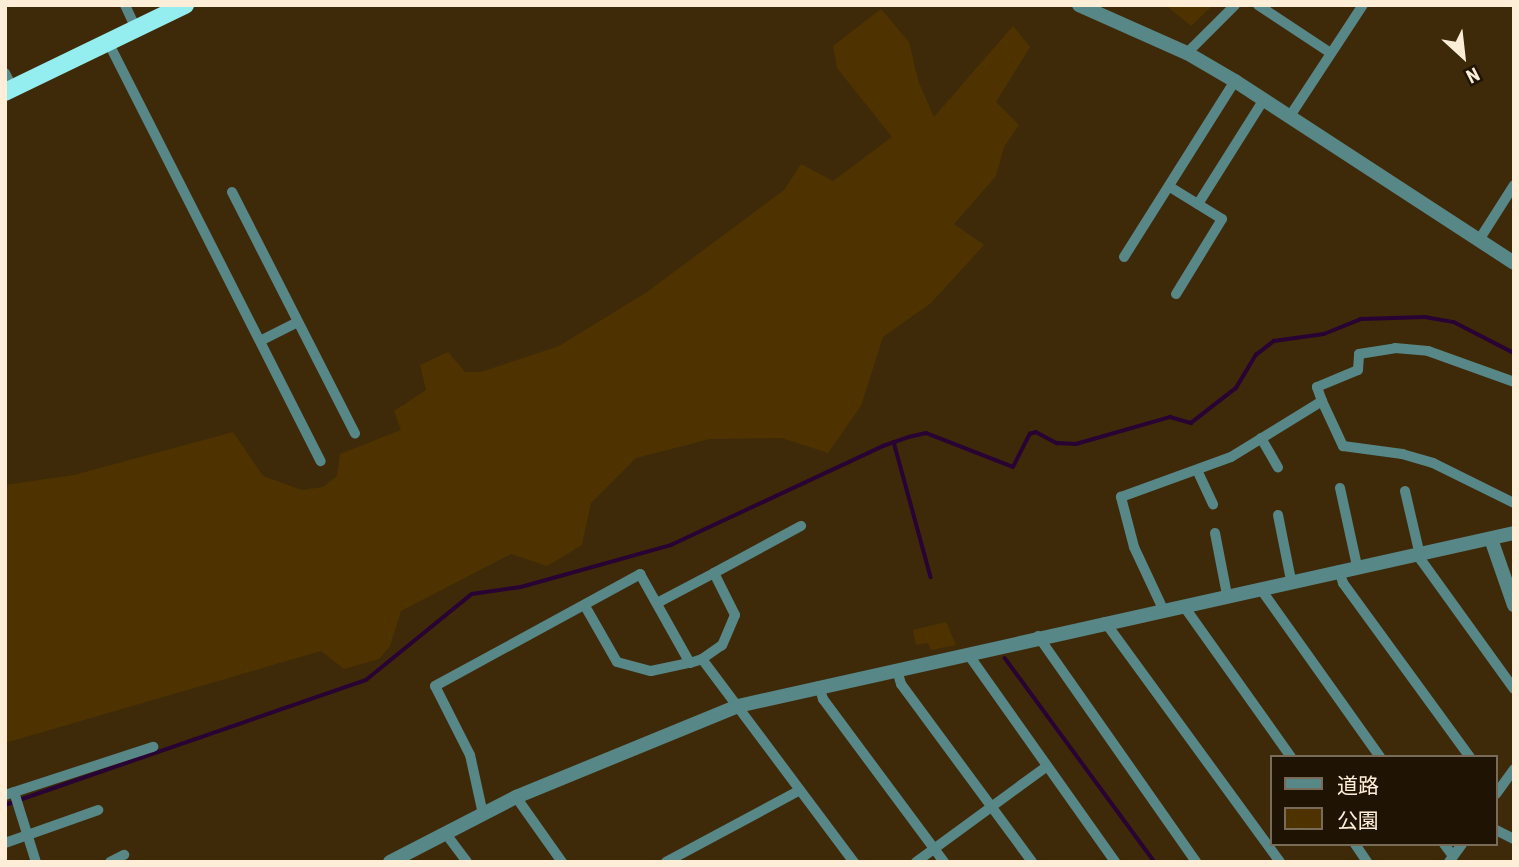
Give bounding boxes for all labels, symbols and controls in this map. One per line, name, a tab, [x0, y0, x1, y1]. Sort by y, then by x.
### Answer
north arrow	[1428, 21, 1498, 91]
text: N	[1462, 62, 1483, 88]
legend	[1270, 755, 1498, 846]
text: 道路	[1337, 774, 1379, 798]
text: 公園	[1337, 809, 1379, 833]

